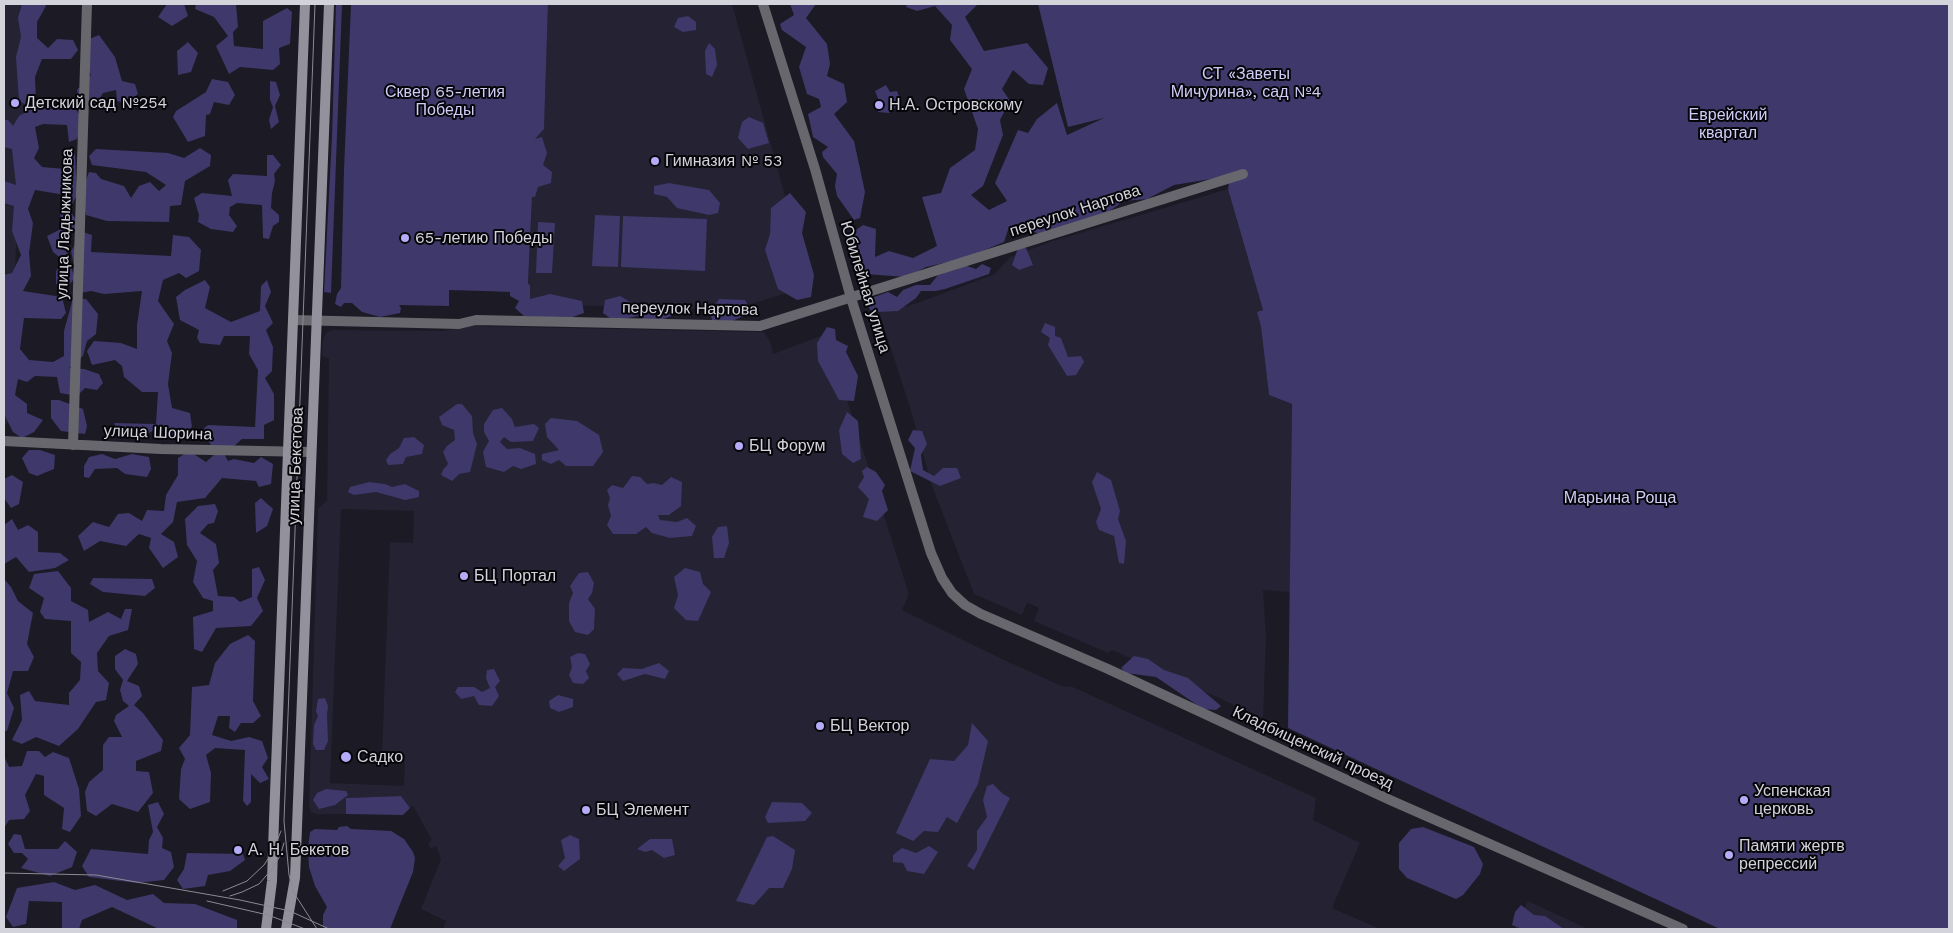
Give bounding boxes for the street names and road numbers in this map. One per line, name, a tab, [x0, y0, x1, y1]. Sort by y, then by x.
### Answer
street label: улица Ладыжникова	[53, 148, 77, 300]
street label: переулок Нартова	[1007, 181, 1143, 241]
street label: Юбилейная улица	[836, 219, 894, 355]
street label: переулок Нартова	[622, 298, 758, 320]
street label: улица Бекетова	[284, 407, 308, 525]
street label: улица Шорина	[103, 422, 213, 444]
street label: Кладбищенский проезд	[1229, 702, 1397, 794]

